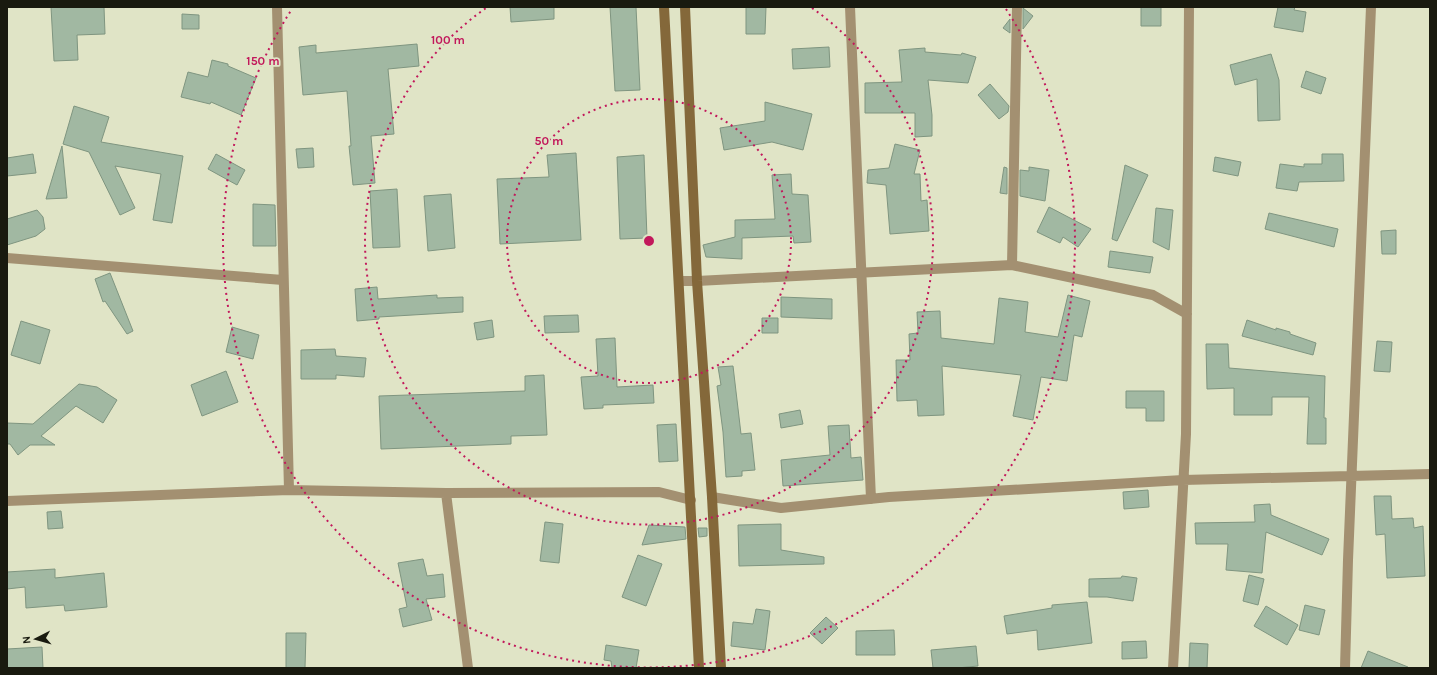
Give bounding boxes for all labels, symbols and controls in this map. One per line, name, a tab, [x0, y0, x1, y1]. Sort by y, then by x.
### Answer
text: 100 m	[431, 33, 465, 47]
text: 150 m	[246, 54, 280, 68]
text: 50 m	[535, 134, 564, 148]
centre of rings	[642, 234, 656, 248]
north arrow	[16, 619, 56, 659]
text: N	[20, 635, 33, 645]

